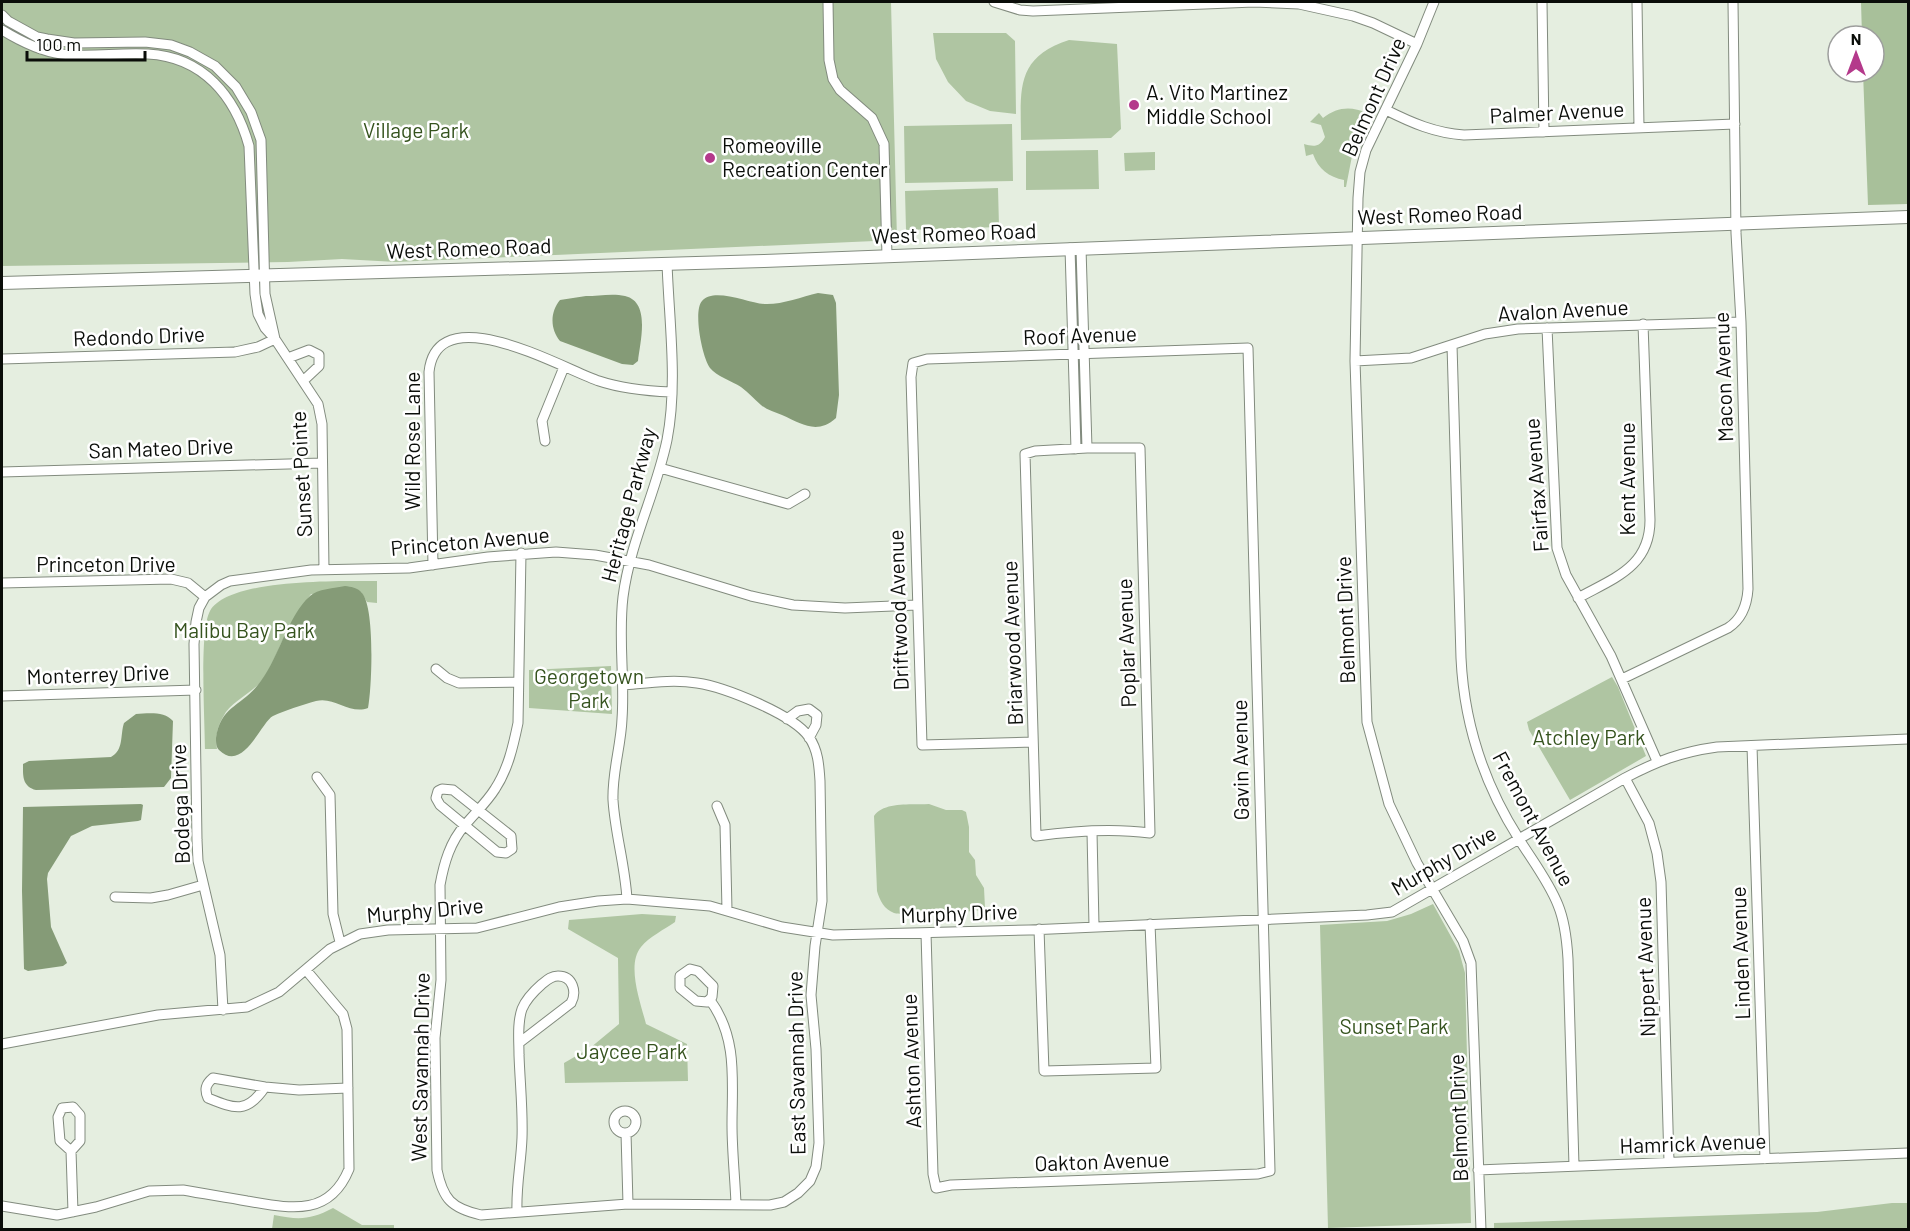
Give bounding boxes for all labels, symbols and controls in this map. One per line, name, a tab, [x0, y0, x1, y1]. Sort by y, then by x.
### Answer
scale bar	[27, 24, 146, 62]
north arrow	[1826, 24, 1886, 84]
text: N	[1851, 29, 1861, 48]
text: 100 m	[36, 33, 81, 55]
street label: Belmont Drive	[1335, 33, 1410, 160]
place label: A. Vito Martinez Middle School	[1146, 79, 1288, 128]
street label: Palmer Avenue	[1489, 95, 1625, 128]
marker: A. Vito Martinez Middle School	[1127, 98, 1141, 112]
park label: Village Park	[363, 117, 469, 142]
place label: Romeoville Recreation Center	[722, 132, 888, 181]
marker: Romeoville Recreation Center	[703, 151, 717, 165]
street label: West Romeo Road	[1357, 198, 1523, 229]
street label: West Romeo Road	[871, 217, 1037, 248]
street label: West Romeo Road	[386, 232, 552, 263]
street label: Avalon Avenue	[1497, 294, 1629, 325]
street label: Macon Avenue	[1708, 311, 1737, 443]
street label: Roof Avenue	[1023, 320, 1137, 349]
street label: Redondo Drive	[73, 321, 205, 350]
street label: Wild Rose Lane	[399, 371, 424, 511]
street label: Sunset Pointe	[285, 410, 316, 538]
street label: Fairfax Avenue	[1518, 417, 1553, 553]
street label: Kent Avenue	[1614, 422, 1639, 536]
street label: Heritage Parkway	[595, 424, 660, 585]
street label: San Mateo Drive	[88, 432, 234, 463]
street label: Princeton Avenue	[389, 521, 550, 560]
street label: Driftwood Avenue	[882, 529, 913, 691]
street label: Princeton Drive	[36, 551, 176, 576]
street label: Belmont Drive	[1330, 556, 1359, 684]
street label: Briarwood Avenue	[996, 560, 1027, 726]
street label: Poplar Avenue	[1111, 578, 1140, 708]
park label: Malibu Bay Park	[173, 617, 315, 642]
street label: Monterrey Drive	[26, 659, 170, 688]
park label: Georgetown Park	[534, 663, 644, 712]
street label: Gavin Avenue	[1226, 699, 1253, 821]
park label: Atchley Park	[1533, 724, 1645, 749]
street label: Bodega Drive	[165, 744, 194, 865]
street label: Fremont Avenue	[1488, 747, 1580, 890]
street label: Murphy Drive	[1386, 820, 1500, 900]
street label: Linden Avenue	[1725, 886, 1754, 1020]
street label: Murphy Drive	[365, 892, 484, 927]
street label: Nippert Avenue	[1630, 897, 1659, 1038]
street label: Murphy Drive	[900, 898, 1018, 927]
street label: East Savannah Drive	[781, 971, 810, 1155]
street label: West Savannah Drive	[405, 972, 434, 1162]
street label: Ashton Avenue	[896, 993, 925, 1129]
park label: Sunset Park	[1339, 1013, 1449, 1038]
park label: Jaycee Park	[577, 1038, 687, 1063]
street label: Belmont Drive	[1443, 1054, 1472, 1182]
street label: Hamrick Avenue	[1619, 1127, 1767, 1158]
street label: Oakton Avenue	[1034, 1146, 1170, 1175]

